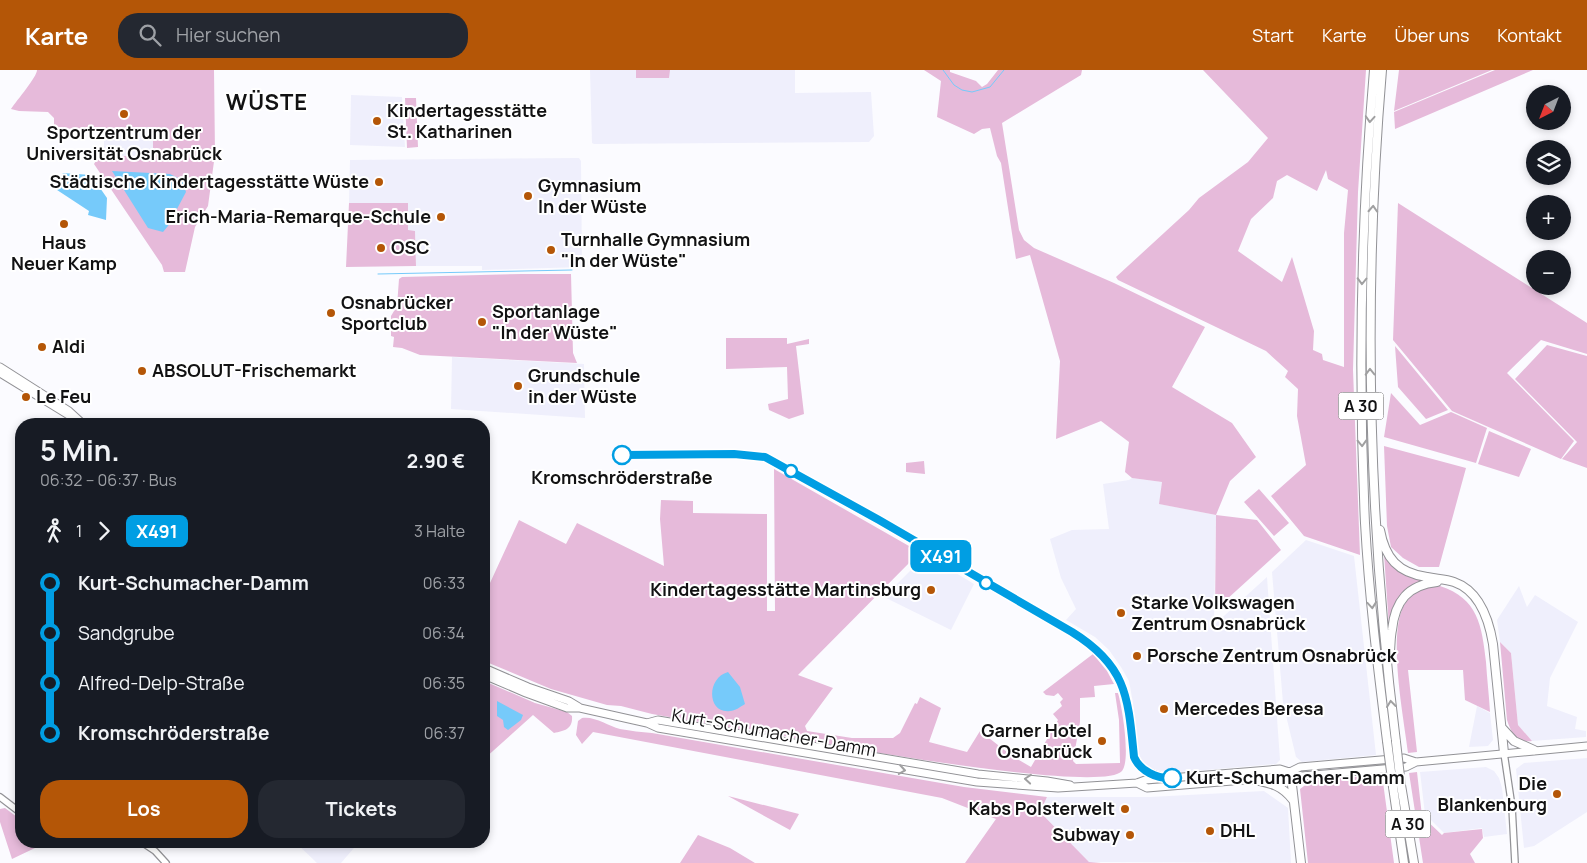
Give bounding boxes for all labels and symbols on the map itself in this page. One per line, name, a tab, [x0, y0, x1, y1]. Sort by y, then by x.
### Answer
north arrow	[1526, 85, 1571, 130]
district label: WÜSTE	[226, 87, 308, 117]
place label: Kindertagesstätte St. Katharinen	[387, 98, 547, 143]
marker: Sportzentrum der Universität Osnabrück	[118, 108, 130, 120]
marker: Kindertagesstätte St. Katharinen	[371, 115, 383, 127]
one-way arrow	[1365, 115, 1376, 123]
place label: Sportzentrum der Universität Osnabrück	[26, 120, 223, 165]
place label: Städtische Kindertagesstätte Wüste	[49, 169, 369, 193]
place label: Gymnasium In der Wüste	[538, 173, 647, 218]
marker: Städtische Kindertagesstätte Wüste	[373, 176, 385, 188]
marker: Gymnasium In der Wüste	[522, 190, 534, 202]
place label: Erich-Maria-Remarque-Schule	[166, 204, 431, 228]
one-way arrow	[1367, 205, 1378, 213]
marker: Erich-Maria-Remarque-Schule	[435, 211, 447, 223]
marker: Haus Neuer Kamp	[58, 218, 70, 230]
place label: Turnhalle Gymnasium "In der Wüste"	[561, 227, 750, 272]
place label: Haus Neuer Kamp	[11, 230, 117, 275]
place label: OSC	[391, 235, 430, 259]
marker: OSC	[375, 242, 387, 254]
marker: Turnhalle Gymnasium "In der Wüste"	[545, 244, 557, 256]
one-way arrow	[1357, 278, 1367, 285]
place label: Osnabrücker Sportclub	[341, 290, 453, 335]
place label: Sportanlage "In der Wüste"	[492, 299, 618, 344]
marker: Osnabrücker Sportclub	[325, 307, 337, 319]
marker: Sportanlage "In der Wüste"	[476, 316, 488, 328]
place label: Aldi	[52, 334, 85, 358]
marker: Aldi	[36, 341, 48, 353]
place label: ABSOLUT-Frischemarkt	[152, 358, 357, 382]
place label: Grundschule in der Wüste	[528, 363, 641, 408]
marker: ABSOLUT-Frischemarkt	[136, 365, 148, 377]
one-way arrow	[1365, 368, 1375, 376]
marker: Grundschule in der Wüste	[512, 380, 524, 392]
place label: Le Feu	[36, 384, 91, 408]
marker: Le Feu	[20, 391, 32, 403]
road number: A 30	[1338, 392, 1384, 420]
one-way arrow	[1357, 440, 1368, 448]
marker: Kromschröderstraße	[612, 445, 632, 465]
unlabelled marker	[784, 464, 798, 478]
place label: Kromschröderstraße	[531, 465, 713, 489]
line badge: X491	[906, 540, 976, 572]
unlabelled marker	[979, 576, 993, 590]
place label: Kindertagesstätte Martinsburg	[650, 577, 921, 601]
marker: Kindertagesstätte Martinsburg	[925, 584, 937, 596]
place label: Starke Volkswagen Zentrum Osnabrück	[1131, 590, 1307, 635]
one-way arrow	[1366, 602, 1377, 610]
marker: Starke Volkswagen Zentrum Osnabrück	[1115, 607, 1127, 619]
place label: Porsche Zentrum Osnabrück	[1147, 643, 1398, 667]
marker: Porsche Zentrum Osnabrück	[1131, 650, 1143, 662]
place label: Mercedes Beresa	[1174, 696, 1324, 720]
one-way arrow	[1386, 700, 1397, 708]
street label: Kurt-Schumacher-Damm	[670, 702, 878, 762]
marker: Mercedes Beresa	[1158, 703, 1170, 715]
place label: Garner Hotel Osnabrück	[981, 718, 1093, 763]
marker: Garner Hotel Osnabrück	[1096, 735, 1108, 747]
one-way arrow	[897, 764, 906, 774]
place label: Kurt-Schumacher-Damm	[1186, 765, 1405, 789]
marker: Kurt-Schumacher-Damm	[1162, 768, 1182, 788]
place label: Die Blankenburg	[1437, 771, 1547, 816]
one-way arrow	[1023, 774, 1031, 785]
marker: Die Blankenburg	[1551, 788, 1563, 800]
place label: Kabs Polsterwelt	[968, 796, 1115, 820]
marker: Kabs Polsterwelt	[1119, 803, 1131, 815]
road number: A 30	[1386, 811, 1430, 838]
place label: DHL	[1220, 818, 1256, 842]
place label: Subway	[1052, 822, 1120, 846]
marker: DHL	[1204, 825, 1216, 837]
marker: Subway	[1124, 829, 1136, 841]

